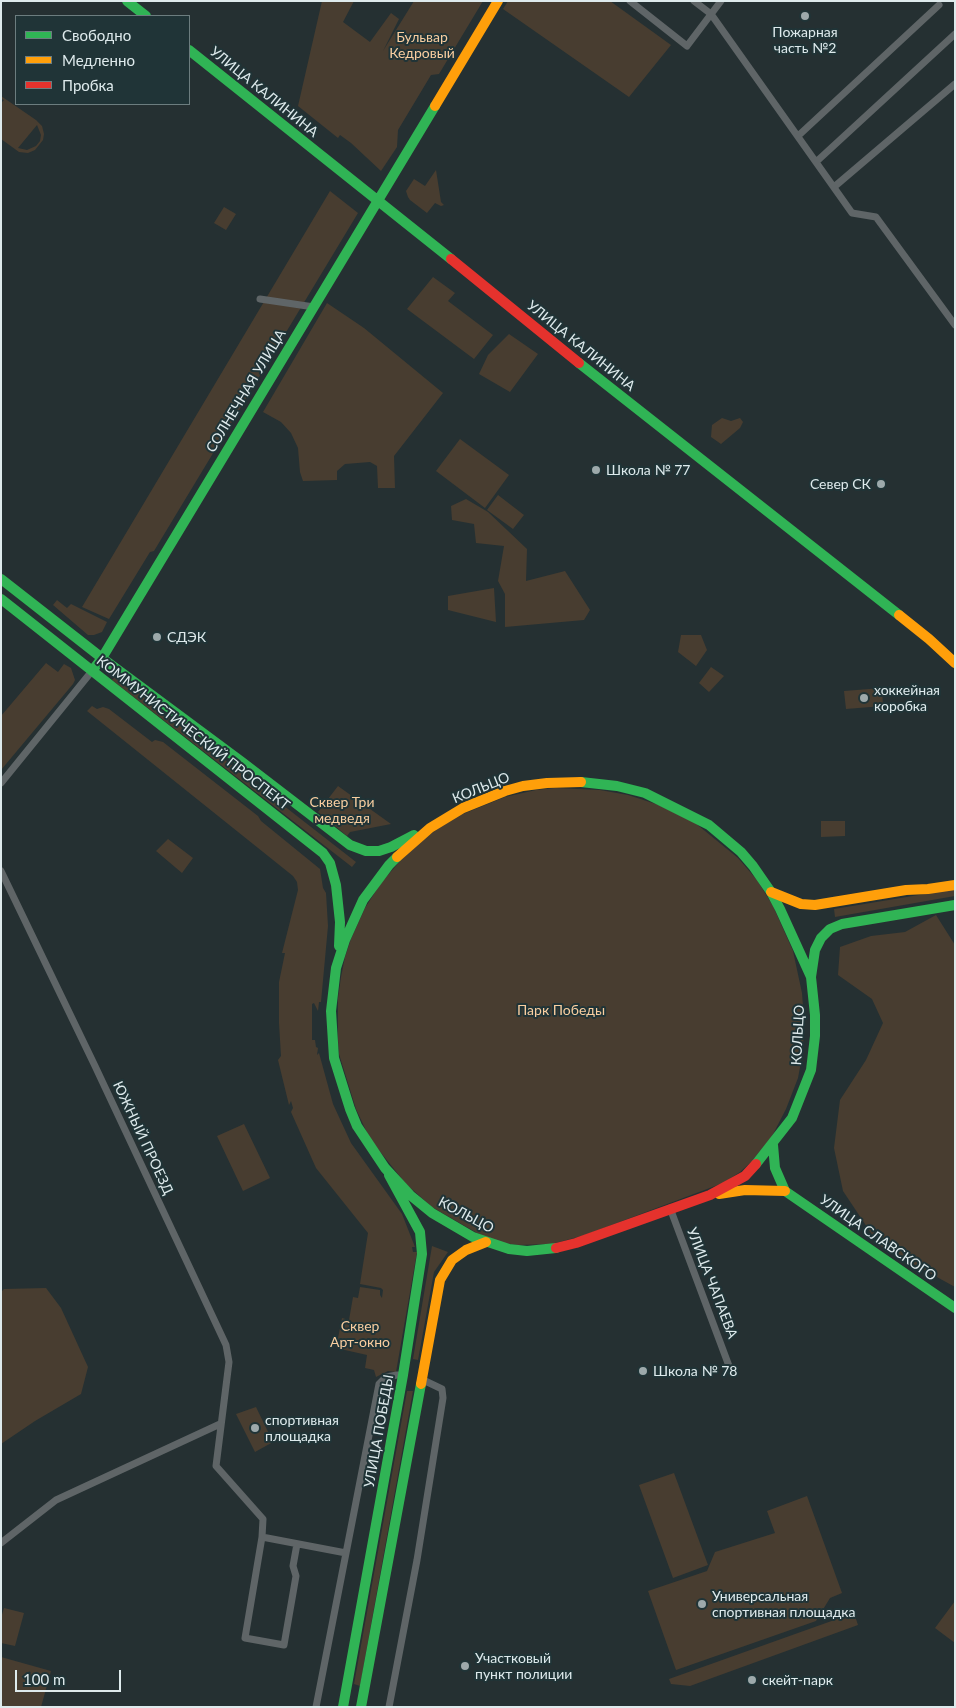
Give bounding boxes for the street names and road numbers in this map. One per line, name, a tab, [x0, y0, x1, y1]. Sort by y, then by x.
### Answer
street label: УЛИЦА КАЛИНИНА	[207, 43, 321, 141]
street label: УЛИЦА КАЛИНИНА	[524, 297, 638, 395]
street label: СОЛНЕЧНАЯ УЛИЦА	[203, 326, 289, 456]
street label: КОММУНИСТИЧЕСКИЙ ПРОСПЕКТ	[93, 652, 293, 814]
street label: КОЛЬЦО	[450, 769, 512, 807]
street label: КОЛЬЦО	[788, 1004, 808, 1066]
street label: ЮЖНЫЙ ПРОЕЗД	[109, 1079, 177, 1197]
street label: УЛИЦА СЛАВСКОГО	[816, 1191, 940, 1285]
street label: КОЛЬЦО	[435, 1193, 497, 1237]
street label: УЛИЦА ЧАПАЕВА	[683, 1225, 741, 1341]
street label: УЛИЦА ПОБЕДЫ	[361, 1373, 397, 1489]

